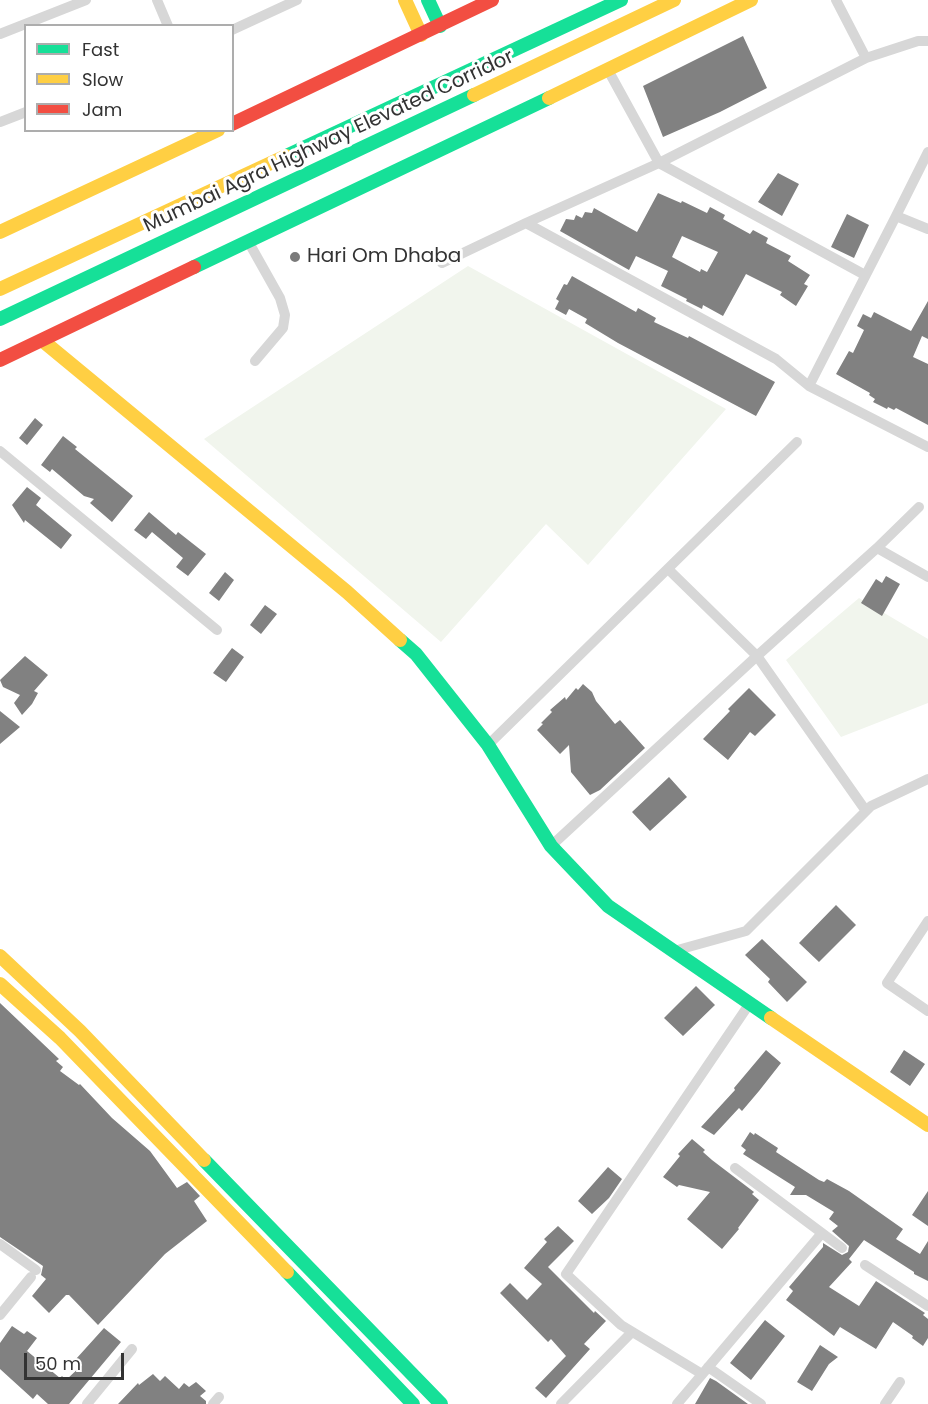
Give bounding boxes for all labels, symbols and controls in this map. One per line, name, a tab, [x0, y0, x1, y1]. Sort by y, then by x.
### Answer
legend	[24, 24, 234, 132]
text: Fast	[82, 37, 119, 62]
street label: Mumbai Agra Highway Elevated Corridor	[140, 45, 518, 239]
text: Slow	[82, 67, 123, 92]
text: Jam	[82, 97, 122, 122]
place label: Hari Om Dhaba	[307, 245, 461, 269]
marker: Hari Om Dhaba	[288, 250, 302, 264]
scale bar	[27, 1341, 128, 1379]
text: 50 m	[35, 1351, 81, 1376]

